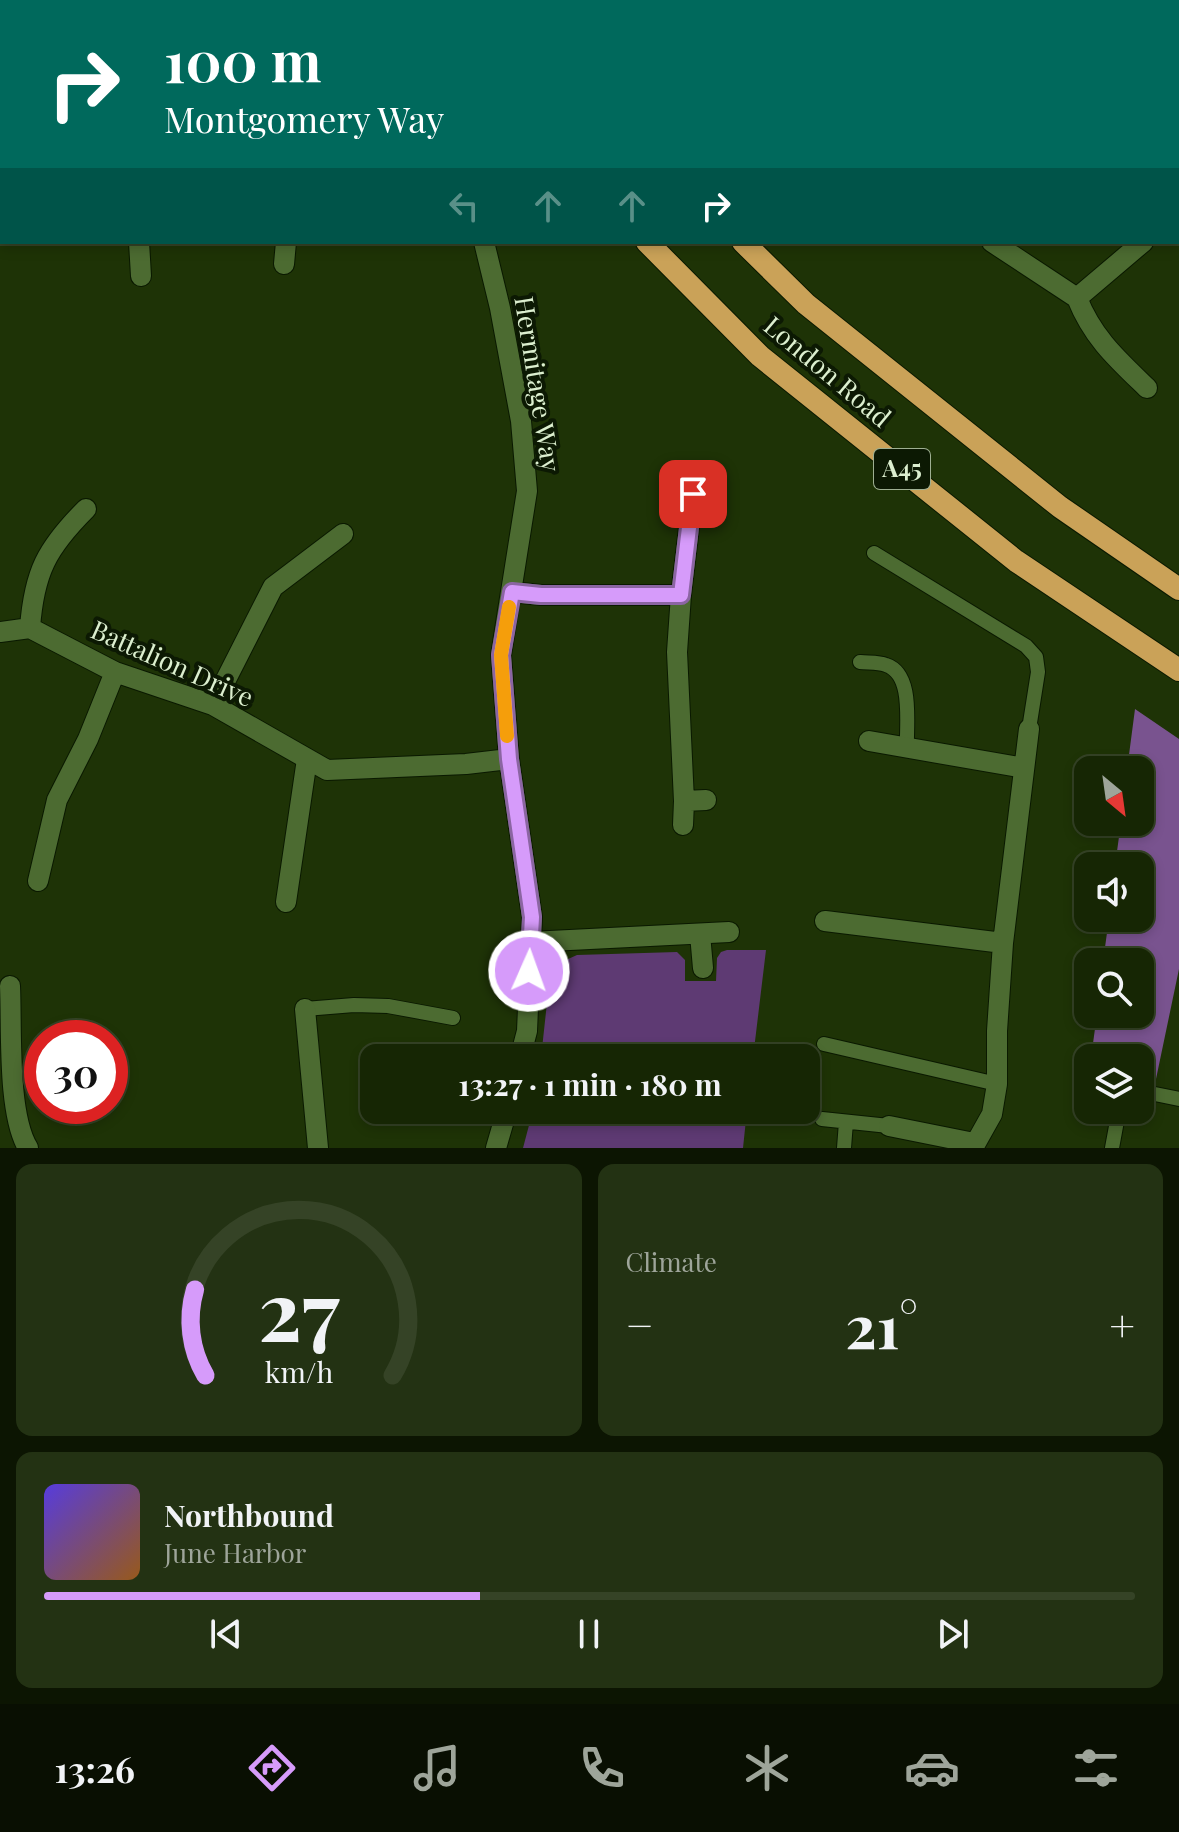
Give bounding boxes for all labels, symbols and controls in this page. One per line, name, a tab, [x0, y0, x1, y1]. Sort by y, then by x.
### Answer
text: 100 m	[164, 22, 321, 97]
icon: right	[32, 32, 136, 136]
text: Montgomery Way	[164, 94, 444, 142]
icon: left	[442, 184, 486, 228]
icon: ahead	[526, 184, 570, 228]
icon: ahead	[610, 184, 654, 228]
icon: right	[694, 184, 738, 228]
street label: Hermitage Way	[507, 294, 570, 474]
street label: London Road	[757, 307, 899, 434]
road number: A45	[874, 449, 930, 489]
pin	[659, 460, 727, 528]
icon: arrive	[671, 472, 715, 516]
street label: Battalion Drive	[86, 611, 259, 714]
north arrow	[1074, 756, 1154, 836]
map controls	[1074, 756, 1154, 1124]
button: sound	[1074, 852, 1154, 932]
position arrow	[487, 929, 571, 1013]
button: search	[1074, 948, 1154, 1028]
speed limit sign: 30	[24, 1020, 128, 1124]
button: layers	[1074, 1044, 1154, 1124]
text: 13:27 · 1 min · 180 m	[458, 1064, 722, 1104]
text: Climate	[626, 1244, 717, 1279]
text: 27	[258, 1252, 340, 1363]
text: 21°	[845, 1284, 918, 1364]
text: −	[626, 1294, 654, 1353]
text: +	[1109, 1294, 1135, 1353]
text: km/h	[264, 1352, 333, 1390]
text: Northbound	[164, 1495, 334, 1535]
text: June Harbor	[164, 1535, 306, 1570]
icon: previous	[204, 1612, 248, 1656]
icon: pause	[567, 1612, 611, 1656]
icon: next	[931, 1612, 975, 1656]
icon: directions	[244, 1740, 300, 1796]
icon: music	[409, 1740, 465, 1796]
icon: phone	[574, 1740, 630, 1796]
icon: climate	[739, 1740, 795, 1796]
icon: car	[904, 1740, 960, 1796]
icon: filters	[1068, 1740, 1124, 1796]
text: 13:26	[54, 1744, 135, 1792]

